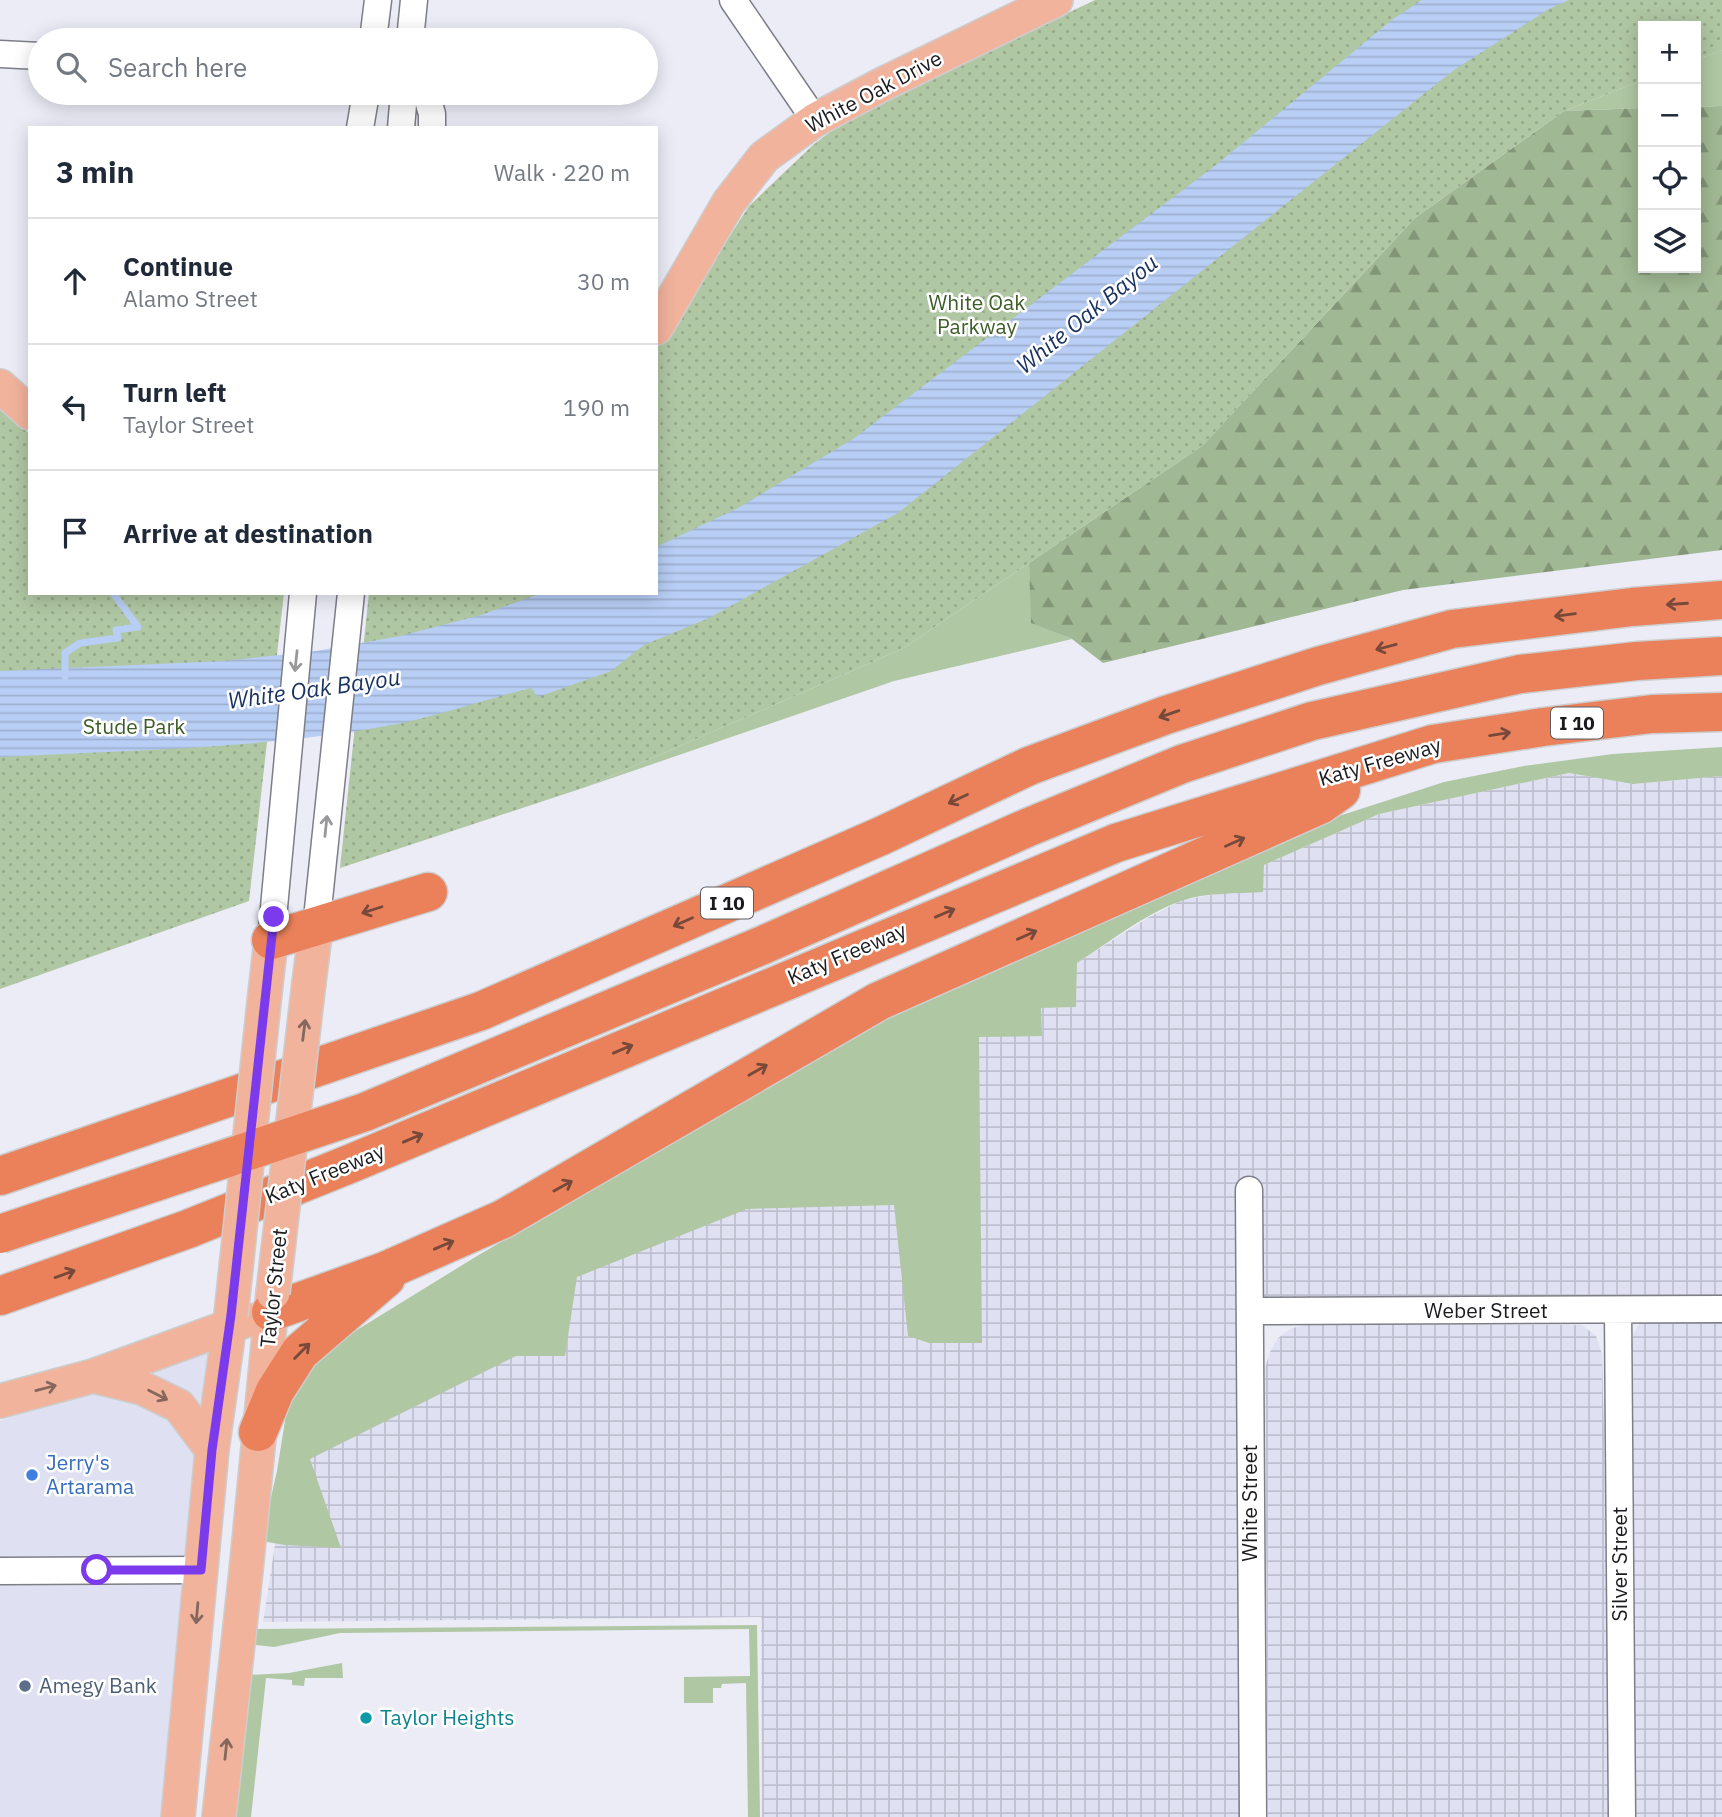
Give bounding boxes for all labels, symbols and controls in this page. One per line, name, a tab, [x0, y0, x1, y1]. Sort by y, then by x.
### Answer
map controls	[1638, 21, 1701, 273]
button: +	[1638, 21, 1701, 84]
search box	[28, 28, 658, 105]
street label: White Oak Drive	[801, 43, 947, 139]
icon: search	[52, 48, 90, 86]
text: Search here	[108, 50, 247, 84]
button: −	[1638, 84, 1701, 147]
button: locate	[1638, 147, 1701, 210]
text: 3 min	[56, 152, 134, 191]
text: Walk · 220 m	[494, 157, 630, 187]
button: layers	[1638, 210, 1701, 273]
water label: White Oak Bayou	[1009, 247, 1163, 380]
text: Continue	[123, 249, 233, 283]
icon: ahead	[56, 262, 94, 300]
text: 30 m	[577, 266, 630, 296]
text: Alamo Street	[123, 283, 258, 313]
park label: White Oak Parkway	[929, 288, 1025, 340]
text: Turn left	[123, 375, 226, 409]
icon: left	[56, 388, 94, 426]
text: 190 m	[563, 392, 630, 422]
text: Taylor Street	[123, 409, 254, 439]
icon: arrive	[56, 514, 94, 552]
text: Arrive at destination	[123, 516, 373, 550]
one-way arrow	[1666, 598, 1689, 611]
one-way arrow	[1554, 609, 1576, 622]
one-way arrow	[1375, 641, 1398, 654]
one-way arrow	[289, 649, 302, 672]
water label: White Oak Bayou	[226, 661, 402, 715]
road number: I 10	[1551, 708, 1603, 738]
one-way arrow	[1158, 709, 1180, 721]
park label: Stude Park	[83, 712, 185, 740]
one-way arrow	[1488, 727, 1511, 740]
street label: Katy Freeway	[1315, 730, 1445, 792]
one-way arrow	[948, 793, 969, 806]
one-way arrow	[320, 815, 333, 838]
one-way arrow	[1224, 835, 1245, 848]
road number: I 10	[701, 888, 753, 918]
route end	[258, 901, 289, 932]
one-way arrow	[361, 904, 383, 917]
one-way arrow	[934, 906, 956, 919]
street label: Katy Freeway	[783, 915, 911, 991]
one-way arrow	[673, 916, 694, 929]
one-way arrow	[1016, 928, 1037, 941]
one-way arrow	[297, 1019, 310, 1042]
one-way arrow	[612, 1042, 633, 1055]
one-way arrow	[748, 1063, 768, 1077]
one-way arrow	[402, 1130, 424, 1143]
street label: Katy Freeway	[261, 1136, 389, 1210]
one-way arrow	[552, 1179, 572, 1193]
street label: Taylor Street	[253, 1227, 293, 1349]
one-way arrow	[433, 1238, 454, 1251]
one-way arrow	[53, 1267, 75, 1279]
street label: Weber Street	[1424, 1296, 1548, 1324]
one-way arrow	[293, 1343, 310, 1360]
one-way arrow	[35, 1381, 57, 1394]
one-way arrow	[147, 1389, 168, 1403]
street label: White Street	[1235, 1444, 1263, 1562]
place label: Jerry's Artarama	[46, 1448, 134, 1500]
marker: Jerry's Artarama	[24, 1467, 40, 1483]
street label: Silver Street	[1605, 1507, 1633, 1621]
route start	[81, 1554, 112, 1585]
one-way arrow	[190, 1601, 203, 1624]
place label: Amegy Bank	[39, 1671, 157, 1699]
marker: Amegy Bank	[17, 1678, 33, 1694]
place label: Taylor Heights	[380, 1703, 515, 1731]
marker: Taylor Heights	[358, 1710, 374, 1726]
one-way arrow	[219, 1738, 232, 1761]

